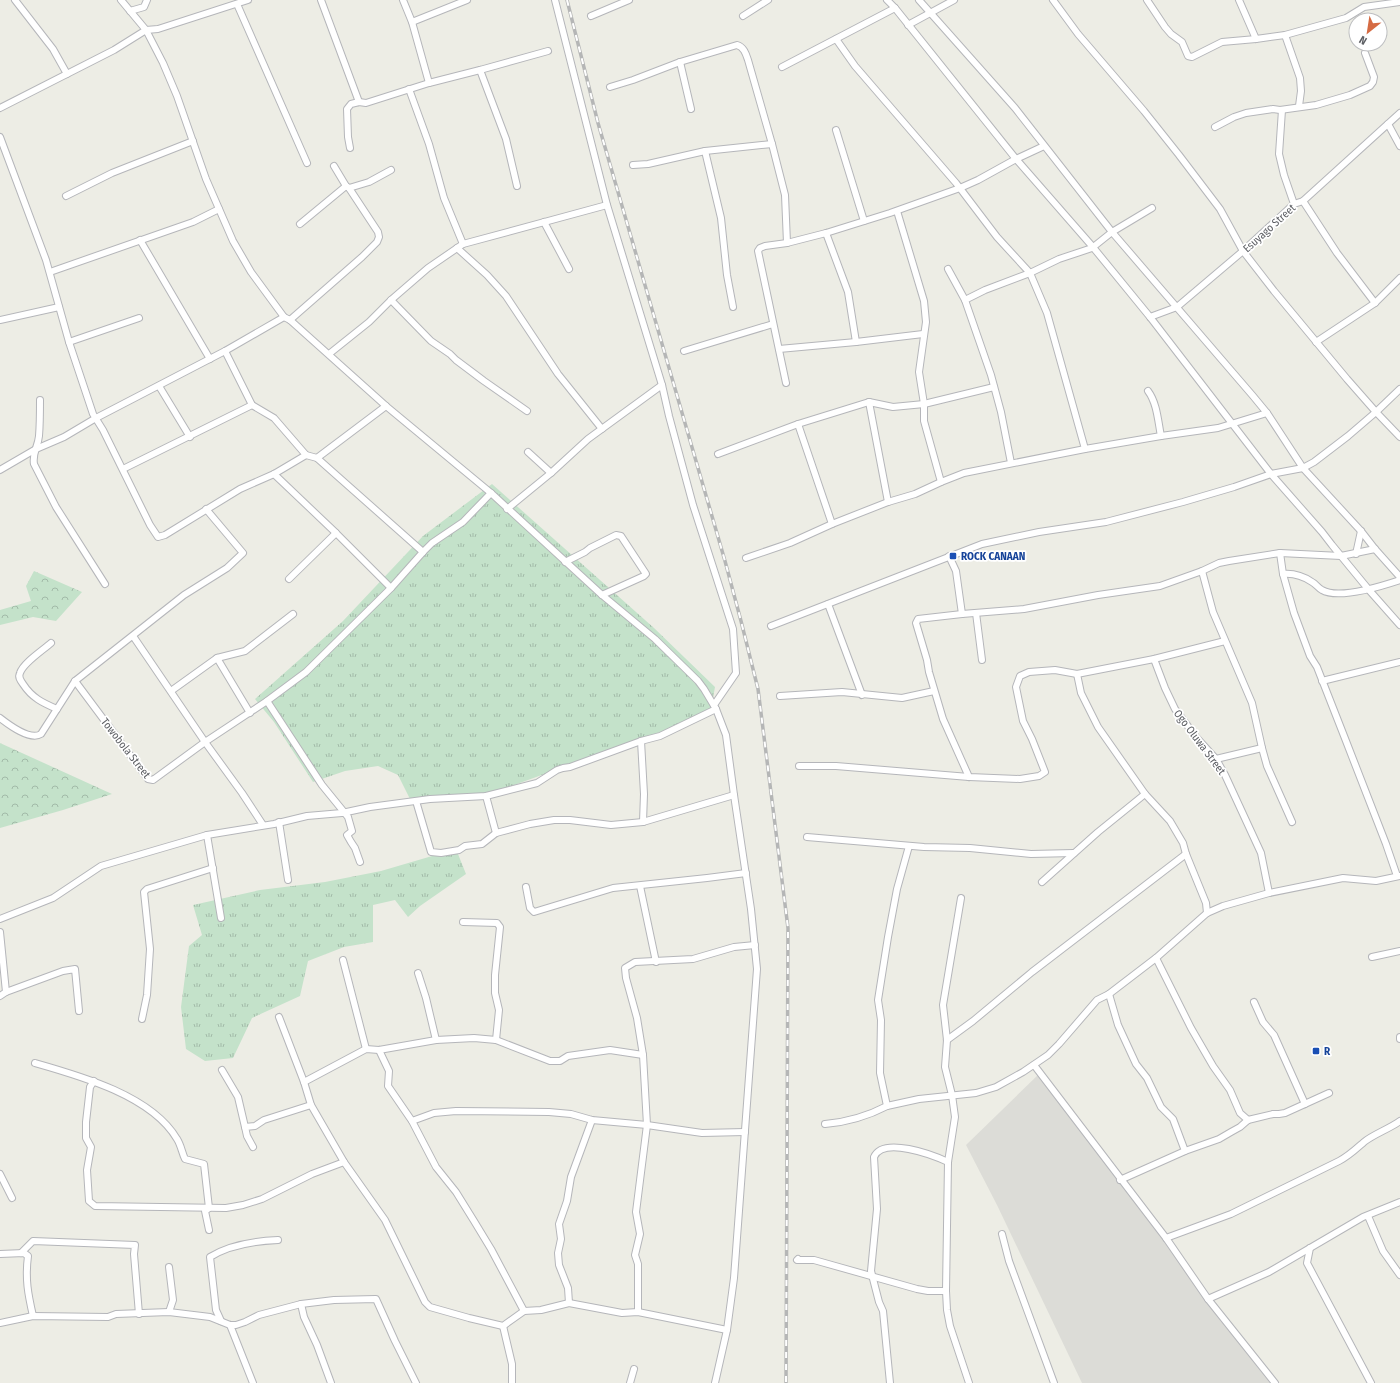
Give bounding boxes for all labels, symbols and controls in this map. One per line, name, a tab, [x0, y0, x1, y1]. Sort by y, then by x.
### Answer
north arrow	[1348, 12, 1388, 52]
text: N	[1357, 33, 1369, 48]
street label: Esuyago Street	[1240, 201, 1299, 255]
place label: ROCK CANAAN	[961, 550, 1025, 563]
marker: ROCK CANAAN	[948, 551, 958, 561]
street label: Ogo Oluwa Street	[1171, 707, 1228, 778]
street label: Towobola Street	[98, 716, 153, 781]
place label: R	[1324, 1045, 1331, 1058]
marker: R	[1311, 1046, 1321, 1056]

